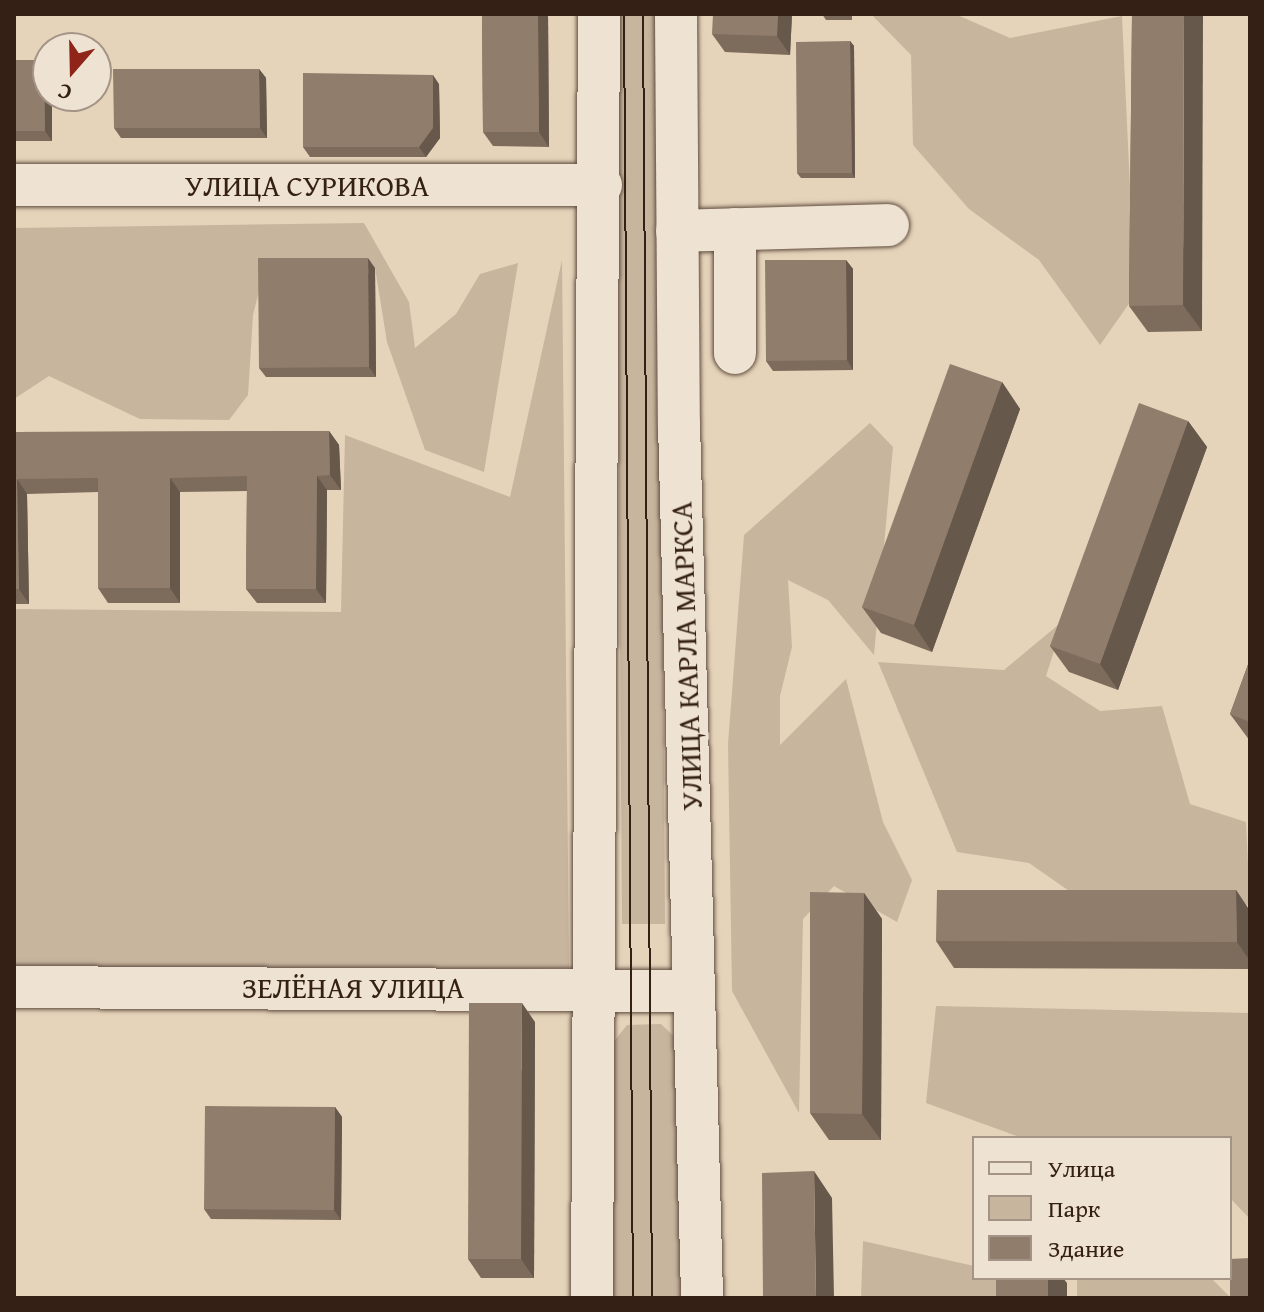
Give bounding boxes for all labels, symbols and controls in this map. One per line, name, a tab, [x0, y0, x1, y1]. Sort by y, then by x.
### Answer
north arrow	[32, 32, 112, 112]
text: С	[53, 76, 76, 110]
street label: УЛИЦА СУРИКОВА	[185, 167, 429, 203]
street label: УЛИЦА КАРЛА МАРКСА	[663, 501, 709, 811]
street label: ЗЕЛЁНАЯ УЛИЦА	[242, 969, 464, 1005]
legend	[972, 1136, 1232, 1280]
text: Улица	[1048, 1151, 1115, 1186]
text: Парк	[1048, 1191, 1100, 1226]
text: Здание	[1048, 1231, 1124, 1266]

